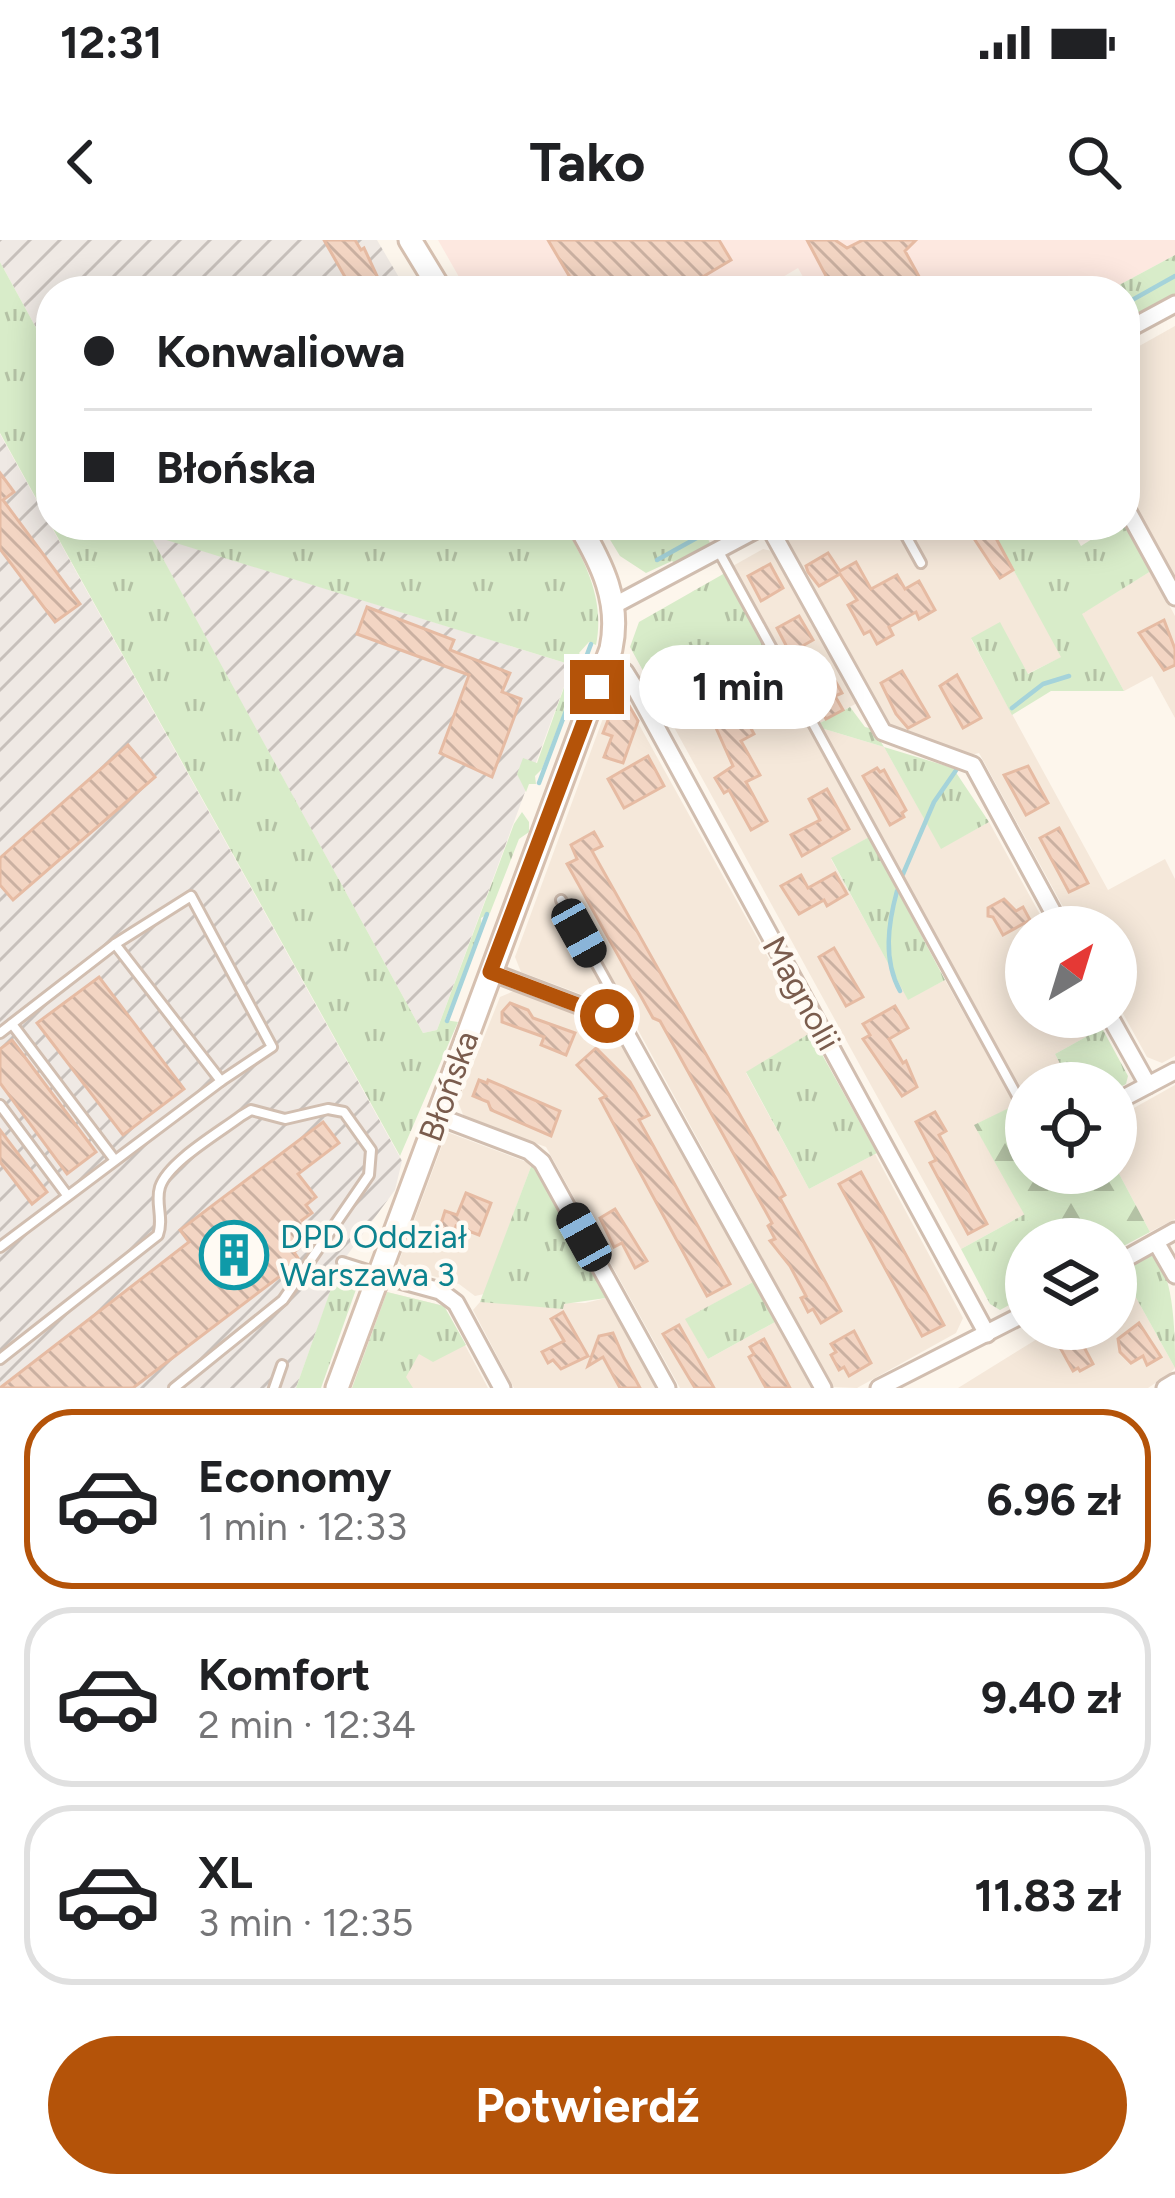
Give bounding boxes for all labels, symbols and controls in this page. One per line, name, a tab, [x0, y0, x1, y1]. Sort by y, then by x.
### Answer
text: 12:31	[60, 15, 163, 69]
icon: back	[48, 129, 114, 195]
icon: search	[1061, 129, 1127, 195]
text: Tako	[530, 130, 645, 195]
text: Konwaliowa	[156, 324, 405, 378]
text: Błońska	[156, 440, 316, 494]
callout: 1 min	[639, 645, 837, 729]
route end	[570, 660, 624, 714]
text: 1 min	[692, 663, 784, 710]
car	[546, 893, 612, 973]
north arrow	[1005, 906, 1137, 1038]
map controls	[1005, 906, 1137, 1350]
street label: Magnolii	[754, 929, 849, 1057]
route start	[580, 989, 634, 1043]
street label: Błońska	[410, 1026, 486, 1147]
button: locate	[1005, 1062, 1137, 1194]
car	[551, 1197, 617, 1277]
place label: DPD Oddział Warszawa 3	[280, 1217, 467, 1294]
button: layers	[1005, 1218, 1137, 1350]
building icon: DPD Oddział Warszawa 3	[199, 1220, 269, 1290]
icon: car	[54, 1445, 162, 1553]
text: Economy	[198, 1449, 391, 1503]
text: 6.96 zł	[986, 1472, 1121, 1526]
text: 1 min · 12:33	[198, 1503, 407, 1550]
icon: car	[54, 1643, 162, 1751]
text: Komfort	[198, 1647, 370, 1701]
text: 9.40 zł	[981, 1670, 1121, 1724]
text: 2 min · 12:34	[198, 1701, 416, 1748]
icon: car	[54, 1841, 162, 1949]
text: XL	[198, 1845, 253, 1899]
text: 11.83 zł	[974, 1868, 1121, 1922]
text: 3 min · 12:35	[198, 1899, 413, 1946]
button: Potwierdź	[48, 2036, 1127, 2174]

